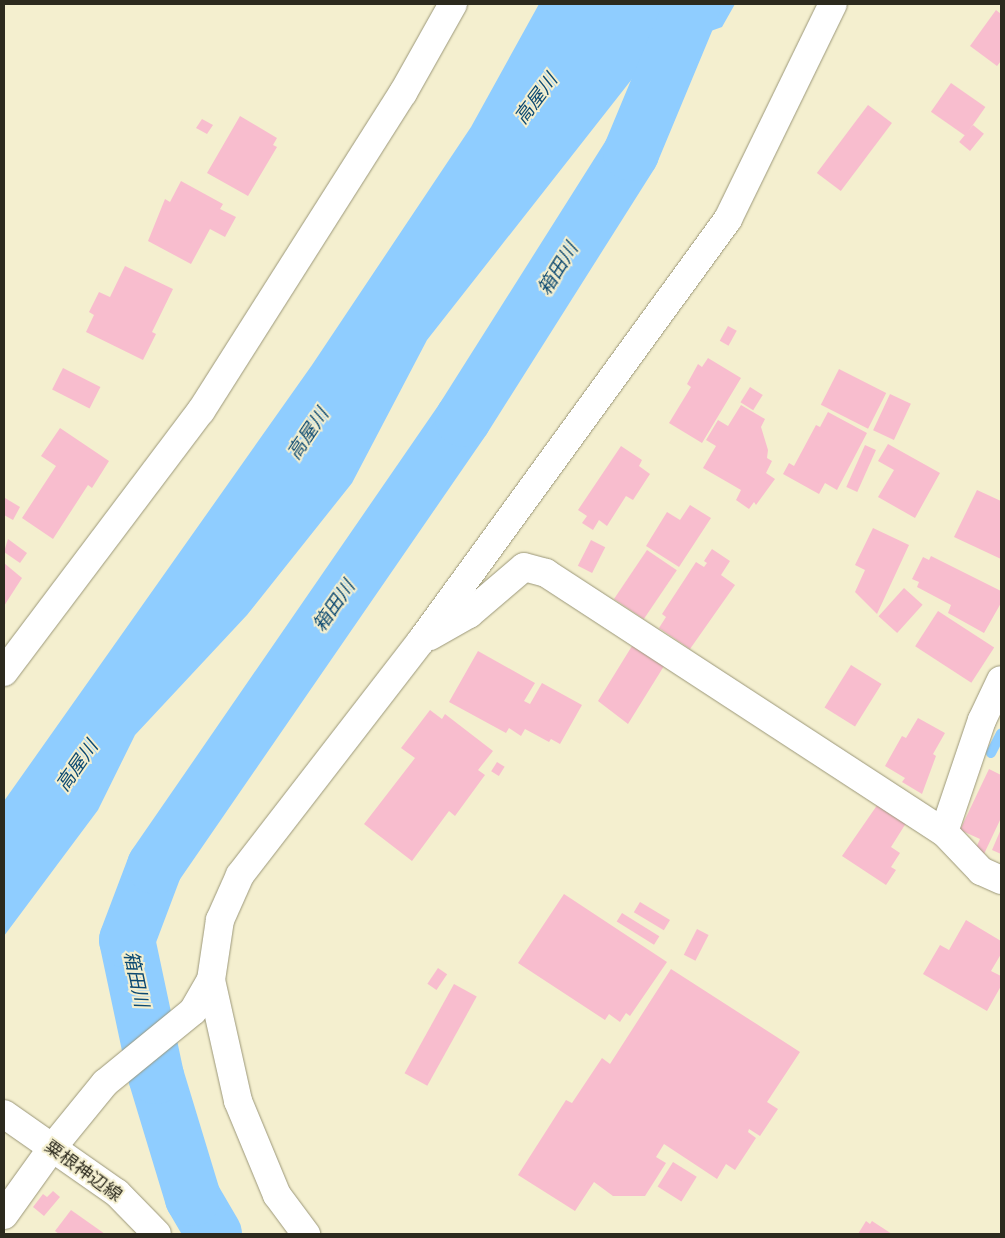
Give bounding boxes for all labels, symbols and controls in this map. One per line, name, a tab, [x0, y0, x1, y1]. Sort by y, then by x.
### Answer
water label: 高屋川	[510, 69, 562, 129]
water label: 箱田川	[533, 239, 583, 299]
water label: 高屋川	[283, 404, 333, 464]
water label: 箱田川	[308, 576, 360, 636]
water label: 高屋川	[51, 736, 103, 796]
water label: 箱田川	[119, 949, 153, 1009]
street label: 粟根神辺線	[40, 1136, 126, 1206]

